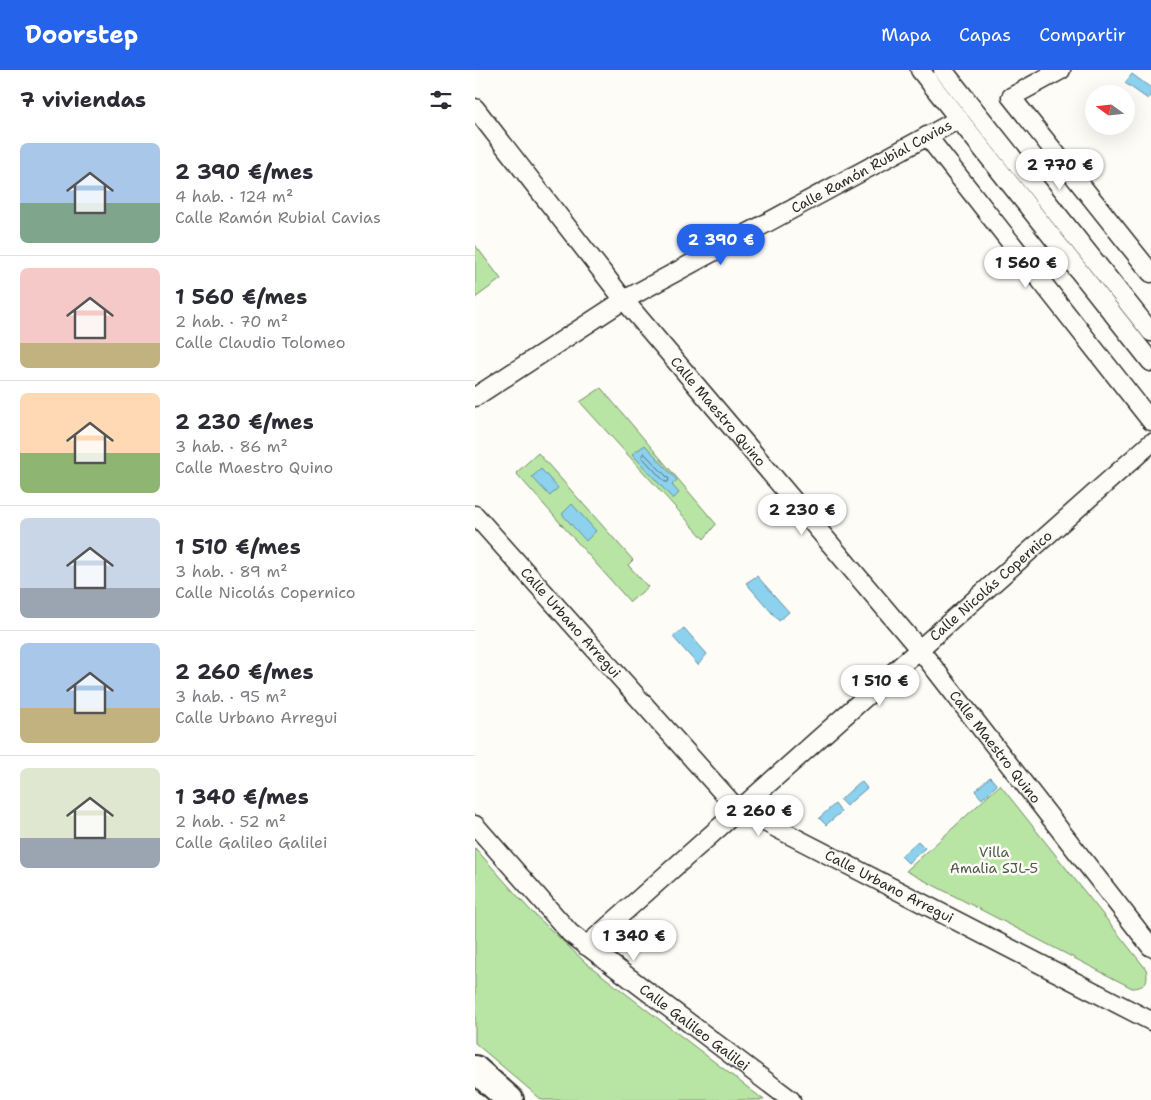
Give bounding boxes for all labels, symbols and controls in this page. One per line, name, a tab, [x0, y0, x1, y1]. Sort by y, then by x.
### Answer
text: Doorstep	[25, 19, 138, 51]
text: Mapa	[881, 23, 931, 47]
text: Capas	[959, 23, 1011, 47]
text: Compartir	[1039, 23, 1126, 47]
north arrow	[1085, 85, 1135, 135]
map controls	[1085, 85, 1135, 135]
text: 7 viviendas	[20, 86, 146, 114]
icon: filters	[427, 86, 455, 114]
street label: Calle Ramón Rubial Cavias	[788, 116, 955, 217]
pin: 2 770 €	[1014, 148, 1106, 191]
text: 2 770 €	[1027, 154, 1093, 175]
text: 2 390 €/mes	[175, 158, 313, 186]
icon: home	[60, 163, 120, 223]
text: 4 hab. · 124 m²	[175, 186, 293, 207]
text: Calle Ramón Rubial Cavias	[175, 207, 381, 228]
pin: 2 390 €	[675, 224, 767, 266]
text: 2 390 €	[688, 229, 754, 250]
pin: 1 560 €	[980, 246, 1072, 289]
text: 1 560 €	[995, 252, 1057, 273]
text: 1 560 €/mes	[175, 283, 307, 311]
icon: home	[60, 288, 120, 348]
text: 2 hab. · 70 m²	[175, 311, 288, 332]
text: Calle Claudio Tolomeo	[175, 332, 346, 353]
street label: Calle Maestro Quino	[667, 353, 770, 470]
text: 2 230 €/mes	[175, 408, 314, 436]
icon: home	[60, 413, 120, 473]
text: 3 hab. · 86 m²	[175, 436, 288, 457]
text: Calle Maestro Quino	[175, 457, 333, 478]
pin: 2 230 €	[756, 494, 848, 536]
text: 2 230 €	[769, 499, 835, 520]
street label: Calle Nicolás Copernico	[926, 526, 1056, 645]
text: 1 510 €/mes	[175, 533, 301, 561]
icon: home	[60, 538, 120, 598]
text: 3 hab. · 89 m²	[175, 561, 288, 582]
street label: Calle Urbano Arregui	[517, 563, 625, 682]
text: Calle Nicolás Copernico	[175, 582, 356, 603]
text: 2 260 €/mes	[175, 658, 314, 686]
icon: home	[60, 663, 120, 723]
pin: 1 510 €	[834, 664, 926, 707]
text: 1 510 €	[852, 670, 908, 691]
text: 3 hab. · 95 m²	[175, 686, 287, 707]
street label: Calle Maestro Quino	[946, 687, 1045, 807]
text: Calle Urbano Arregui	[175, 707, 338, 728]
text: 1 340 €/mes	[175, 783, 309, 811]
icon: home	[60, 788, 120, 848]
pin: 2 260 €	[713, 794, 805, 837]
text: 2 260 €	[726, 800, 792, 821]
text: 2 hab. · 52 m²	[175, 811, 286, 832]
text: Calle Galileo Galilei	[175, 832, 327, 853]
park label: Villa Amalia SJL-5	[950, 843, 1038, 877]
street label: Calle Urbano Arregui	[822, 846, 957, 927]
pin: 1 340 €	[588, 920, 680, 962]
text: 1 340 €	[603, 925, 665, 946]
street label: Calle Galileo Galilei	[636, 980, 753, 1075]

